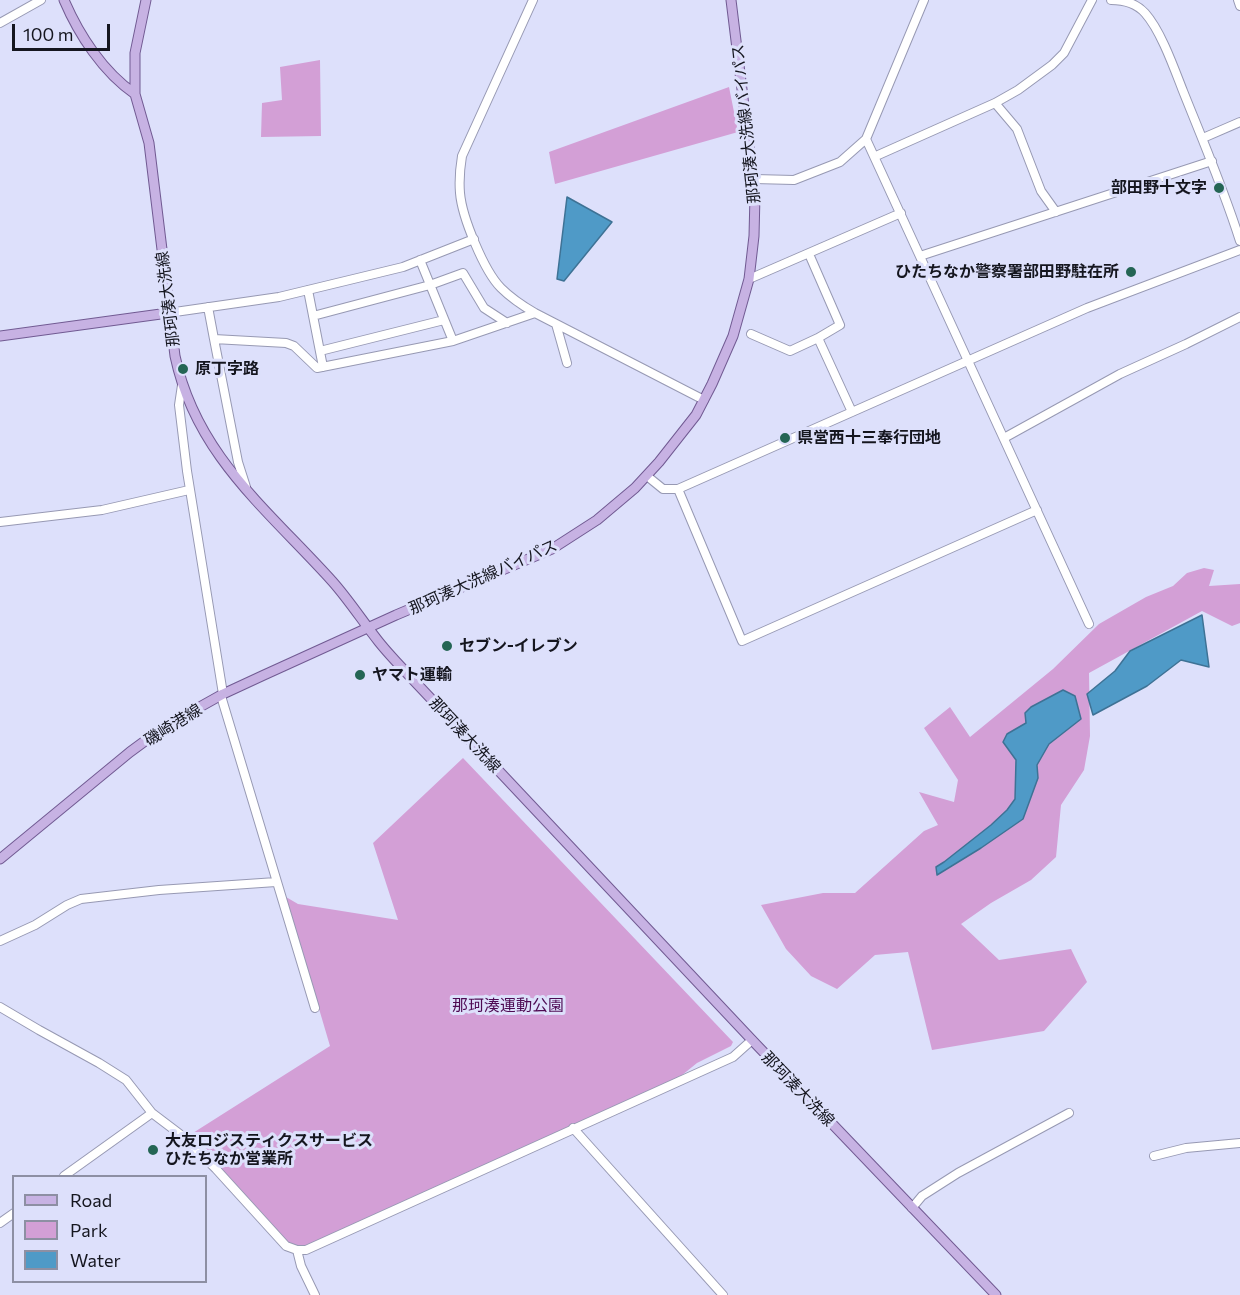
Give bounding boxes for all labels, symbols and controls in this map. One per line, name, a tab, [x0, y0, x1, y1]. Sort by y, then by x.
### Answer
scale bar	[15, 12, 112, 50]
text: 100 m	[23, 23, 73, 45]
street label: 那珂湊大洗線バイパス	[728, 43, 764, 205]
place label: 部田野十文字	[1111, 178, 1207, 198]
marker: 部田野十文字	[1212, 181, 1226, 195]
street label: 那珂湊大洗線	[153, 250, 183, 348]
place label: ひたちなか警察署部田野駐在所	[895, 262, 1119, 282]
marker: ひたちなか警察署部田野駐在所	[1124, 265, 1138, 279]
place label: 原丁字路	[195, 359, 259, 379]
marker: 原丁字路	[176, 362, 190, 376]
place label: 県営西十三奉行団地	[797, 428, 941, 448]
marker: 県営西十三奉行団地	[778, 431, 792, 445]
street label: 那珂湊大洗線バイパス	[406, 536, 560, 618]
place label: セブン-イレブン	[459, 636, 578, 656]
marker: セブン-イレブン	[440, 639, 454, 653]
place label: ヤマト運輸	[372, 665, 452, 685]
marker: ヤマト運輸	[353, 668, 367, 682]
street label: 那珂湊大洗線	[425, 693, 505, 777]
street label: 磯崎港線	[141, 700, 205, 750]
park label: 那珂湊運動公園	[452, 996, 564, 1016]
street label: 那珂湊大洗線	[758, 1048, 838, 1130]
place label: 大友ロジスティクスサービス ひたちなか営業所	[165, 1131, 373, 1169]
marker: 大友ロジスティクスサービス ひたちなか営業所	[146, 1143, 160, 1157]
legend	[12, 1175, 207, 1283]
text: Road	[70, 1189, 112, 1211]
text: Park	[70, 1219, 108, 1241]
text: Water	[70, 1249, 121, 1271]

